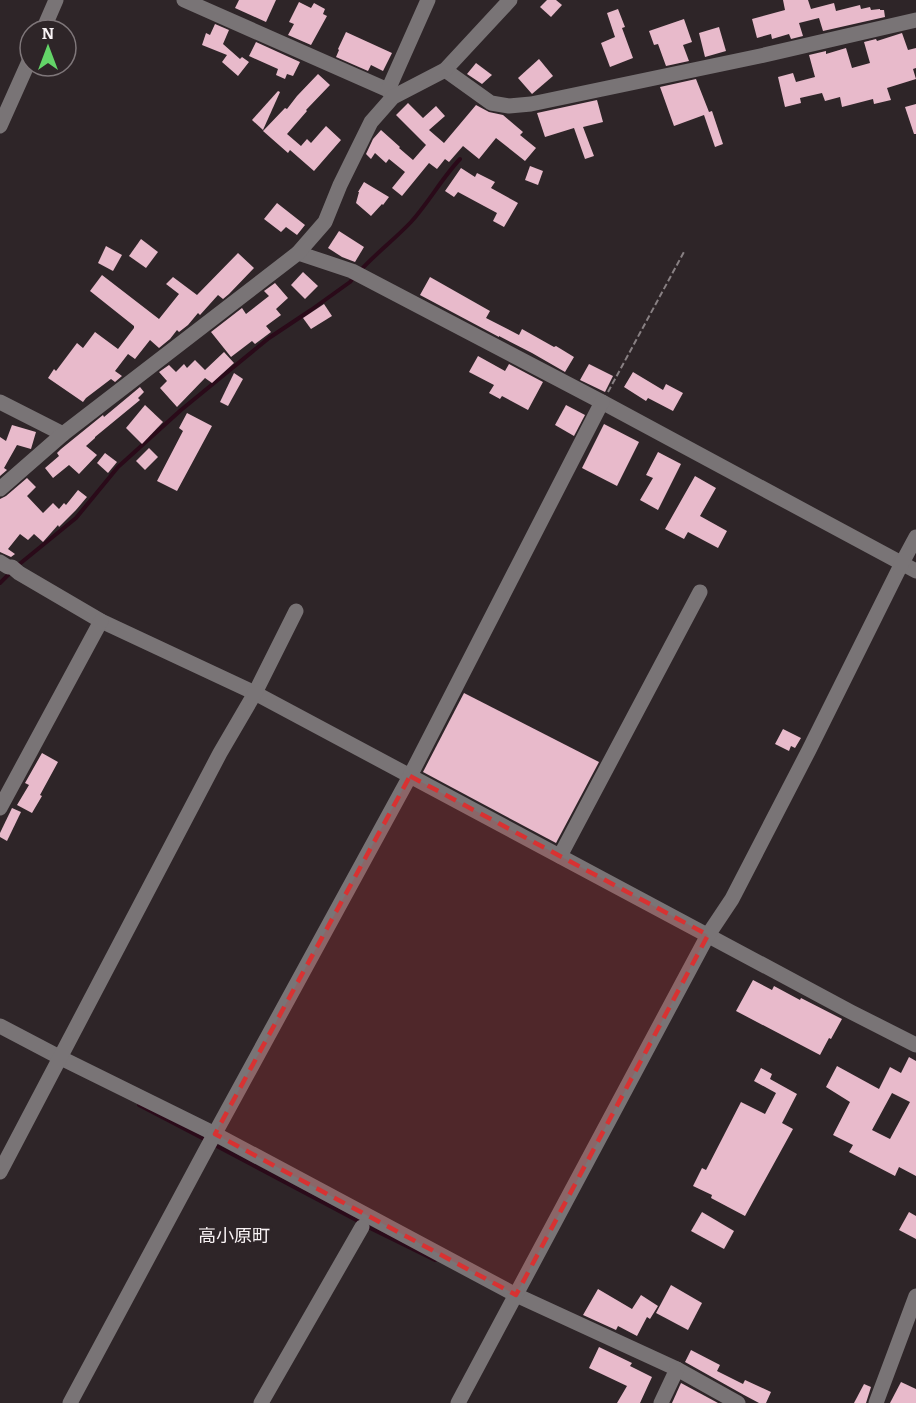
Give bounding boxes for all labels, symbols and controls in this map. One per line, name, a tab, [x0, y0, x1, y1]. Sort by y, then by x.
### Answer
north arrow	[18, 18, 78, 78]
text: N	[42, 24, 54, 43]
district label: 高小原町	[198, 1225, 270, 1247]

